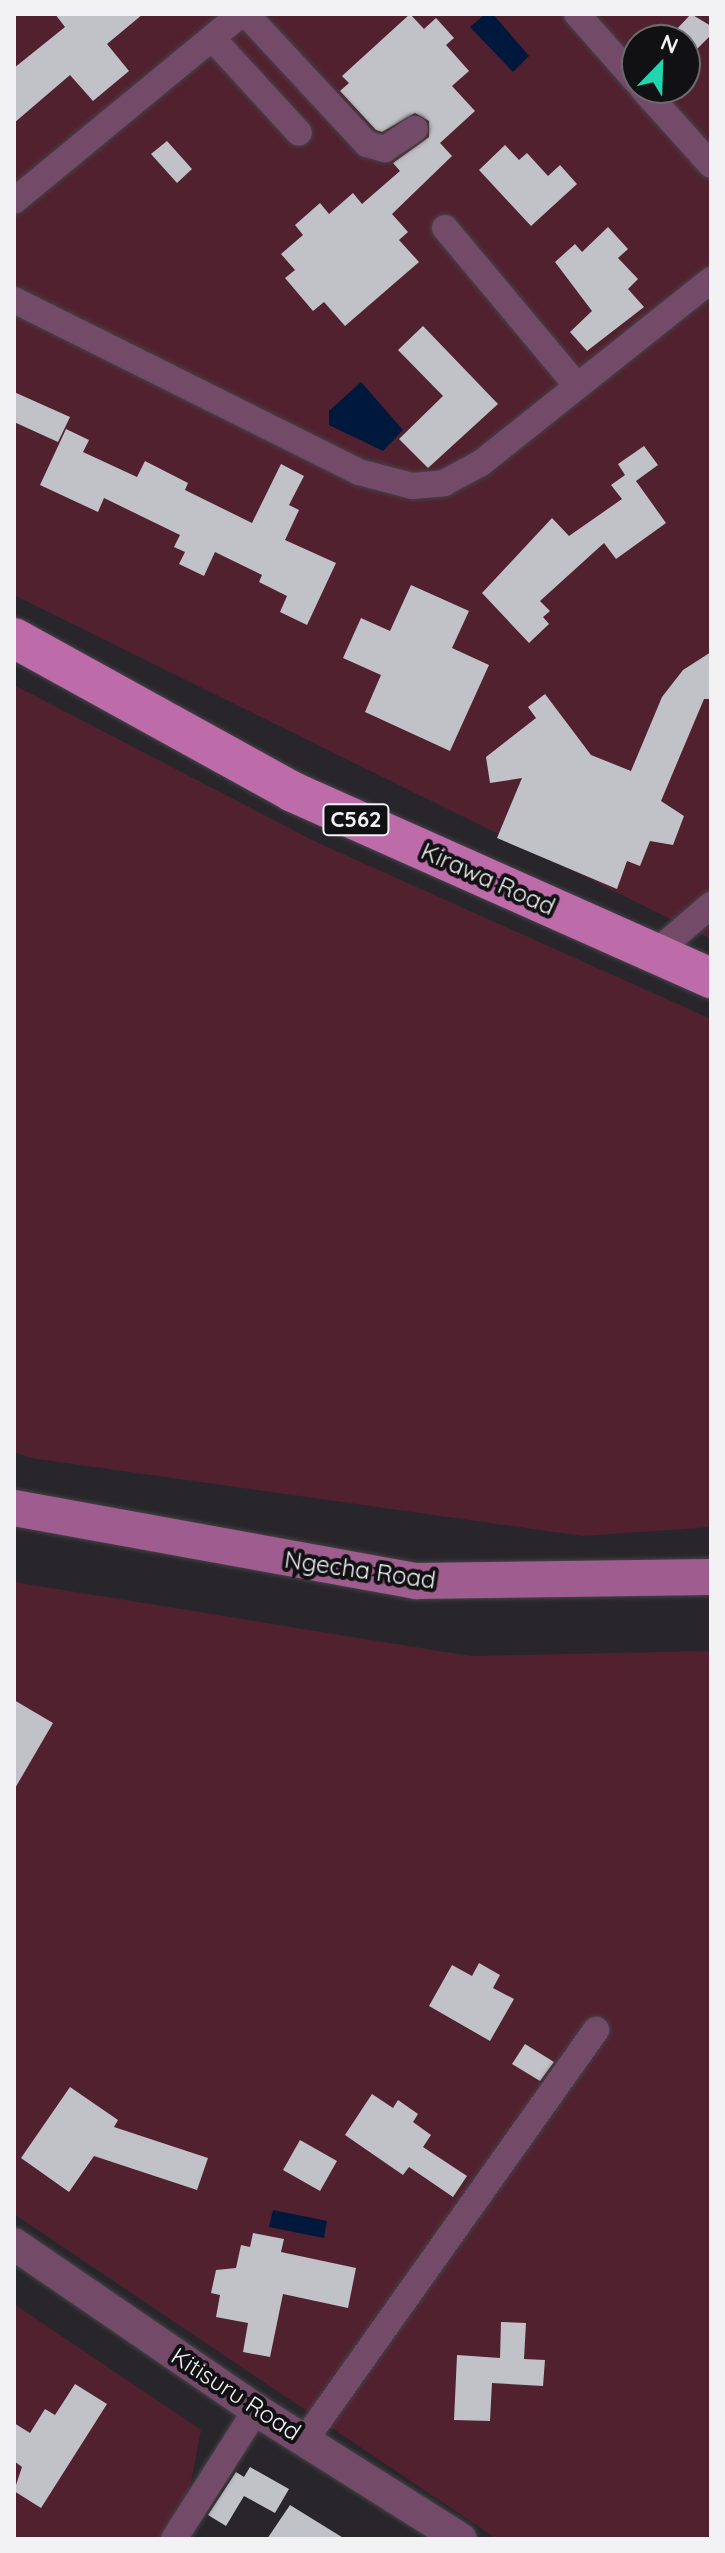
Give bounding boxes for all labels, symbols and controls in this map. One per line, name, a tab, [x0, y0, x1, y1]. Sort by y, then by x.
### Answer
north arrow	[621, 24, 701, 104]
text: N	[657, 28, 683, 60]
road number: C562	[322, 802, 390, 838]
street label: Kirawa Road	[417, 837, 559, 921]
street label: Ngecha Road	[283, 1545, 437, 1595]
street label: Kitisuru Road	[166, 2341, 306, 2447]

